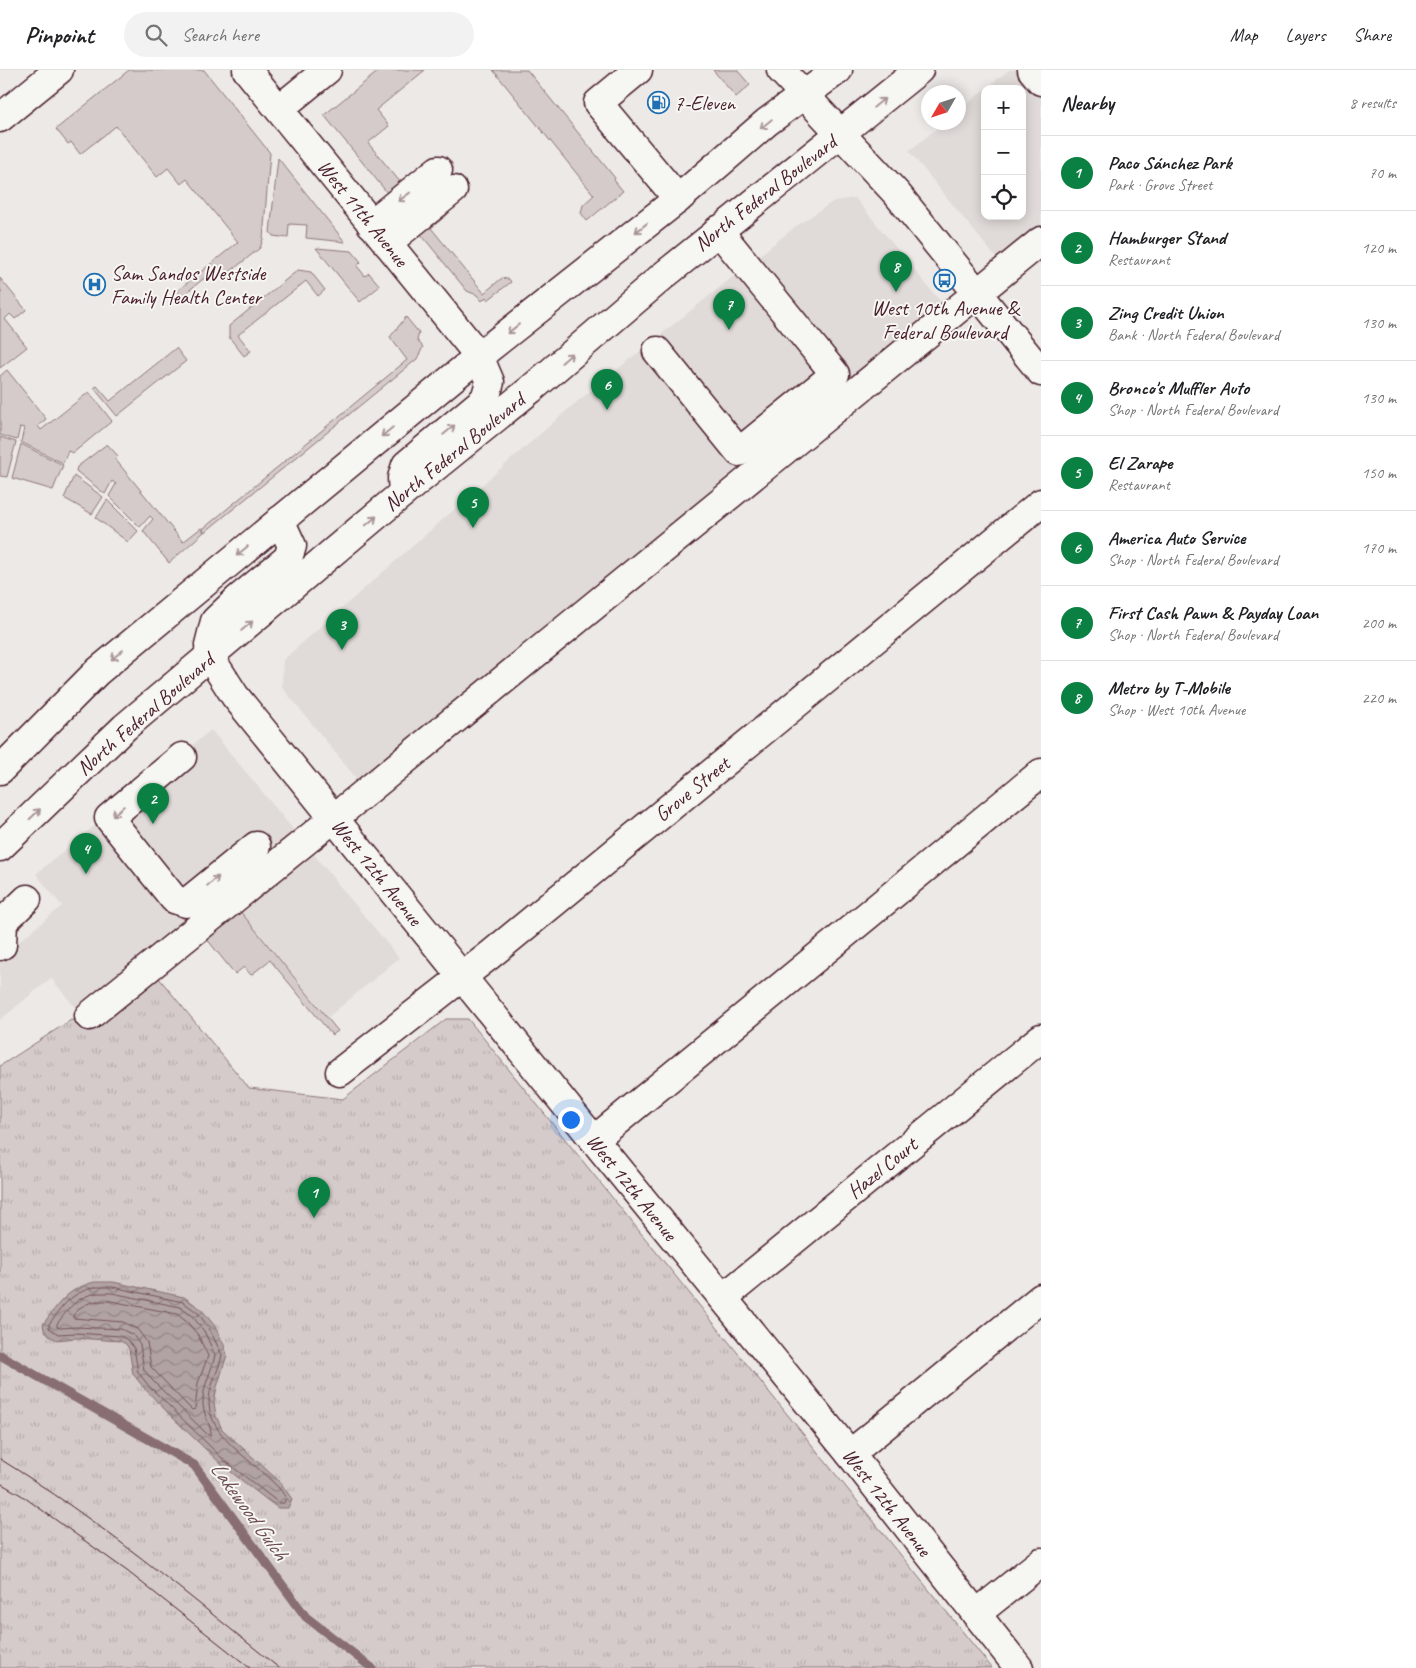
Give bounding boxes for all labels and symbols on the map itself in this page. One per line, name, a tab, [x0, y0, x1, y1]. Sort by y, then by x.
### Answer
north arrow	[921, 85, 966, 130]
place label: 7-Eleven	[674, 90, 737, 116]
fuel station icon: 7-Eleven	[646, 91, 670, 115]
one-way arrow	[872, 98, 885, 109]
one-way arrow	[759, 119, 772, 130]
street label: North Federal Boulevard	[689, 127, 844, 257]
street label: West 11th Avenue	[312, 154, 415, 273]
one-way arrow	[397, 192, 411, 202]
one-way arrow	[635, 223, 648, 234]
pin: 8	[880, 251, 912, 292]
place label: Sam Sandos Westside Family Health Center	[111, 260, 267, 310]
bus stop icon: West 10th Avenue & Federal Boulevard	[933, 269, 957, 293]
hospital icon: Sam Sandos Westside Family Health Center	[83, 273, 107, 297]
pin: 7	[713, 289, 745, 330]
place label: West 10th Avenue & Federal Boulevard	[871, 295, 1021, 345]
one-way arrow	[506, 324, 520, 334]
one-way arrow	[560, 352, 573, 364]
pin: 6	[591, 369, 623, 410]
street label: North Federal Boulevard	[378, 385, 533, 517]
one-way arrow	[442, 424, 455, 436]
one-way arrow	[381, 426, 394, 437]
pin: 5	[457, 487, 489, 528]
one-way arrow	[364, 515, 377, 526]
one-way arrow	[236, 546, 249, 557]
pin: 3	[326, 609, 358, 650]
one-way arrow	[240, 620, 253, 632]
street label: North Federal Boulevard	[71, 645, 222, 781]
one-way arrow	[111, 650, 124, 661]
street label: Grove Street	[649, 749, 736, 827]
pin: 2	[137, 783, 169, 824]
one-way arrow	[112, 805, 125, 816]
one-way arrow	[29, 808, 42, 820]
street label: West 12th Avenue	[326, 813, 429, 932]
pin: 4	[70, 833, 102, 874]
one-way arrow	[206, 875, 219, 886]
your location	[558, 1107, 584, 1133]
street label: West 12th Avenue	[581, 1128, 684, 1247]
street label: Hazel Court	[842, 1131, 924, 1204]
pin: 1	[298, 1177, 330, 1218]
street label: West 12th Avenue	[837, 1443, 938, 1562]
water label: Lakewood Gulch	[204, 1456, 296, 1567]

